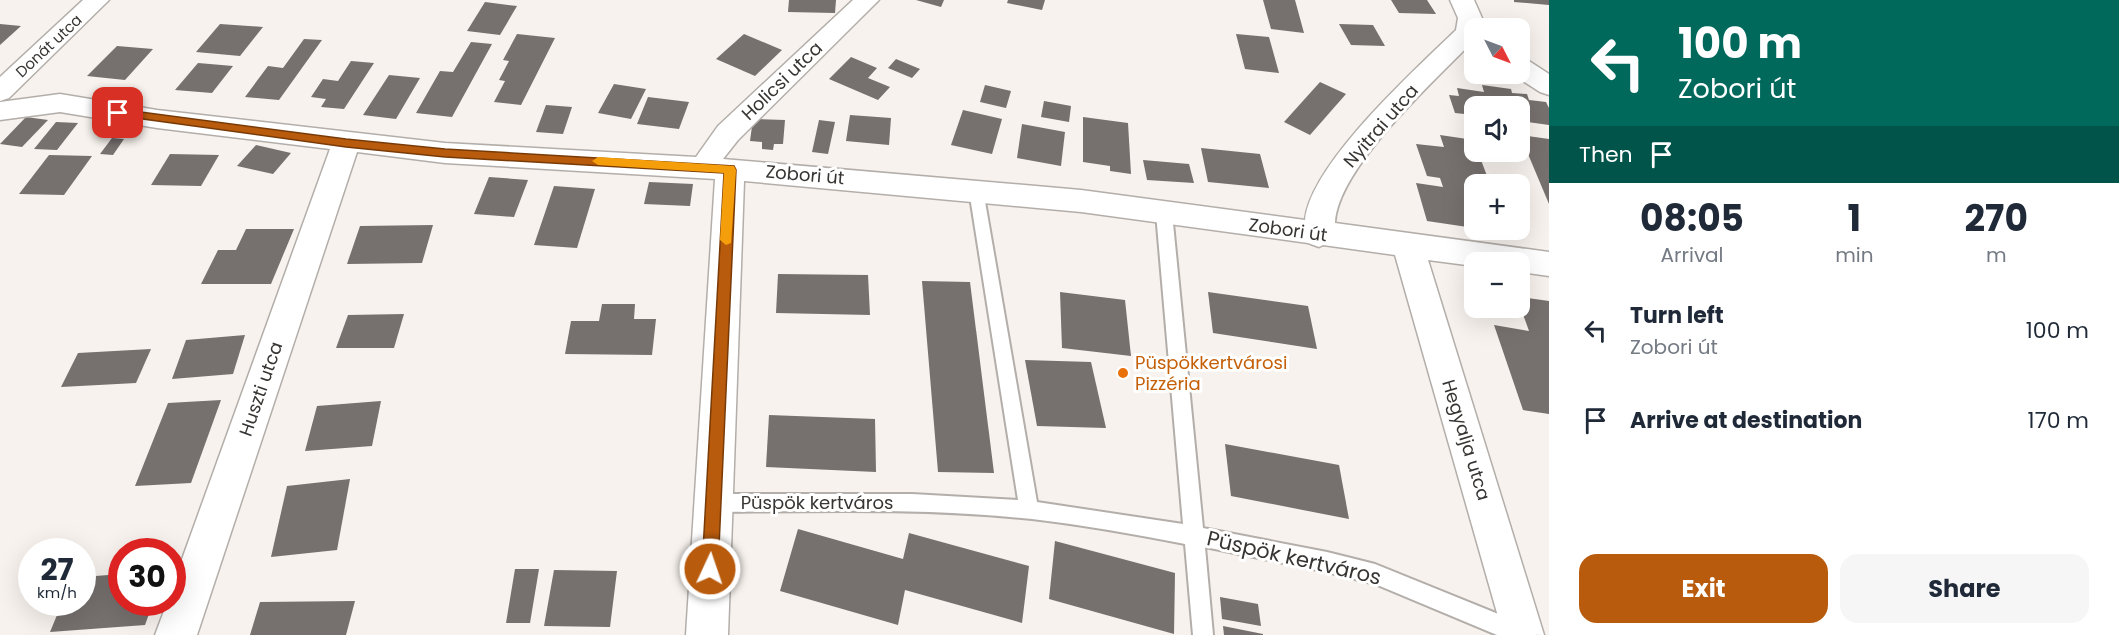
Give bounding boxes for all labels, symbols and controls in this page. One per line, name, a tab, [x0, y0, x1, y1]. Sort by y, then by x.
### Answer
street label: Donát utca	[11, 9, 86, 82]
text: 100 m	[1678, 14, 1802, 73]
north arrow	[1464, 18, 1530, 84]
map controls	[1464, 18, 1530, 318]
icon: left	[1579, 24, 1657, 102]
street label: Holicsi utca	[736, 36, 828, 126]
text: Zobori út	[1678, 70, 1796, 107]
street label: Nyitrai utca	[1337, 79, 1424, 173]
pin	[92, 87, 143, 138]
icon: arrive	[101, 96, 134, 129]
button: sound	[1464, 96, 1530, 162]
icon: arrive	[1645, 138, 1678, 171]
text: Then	[1579, 139, 1633, 170]
street label: Zobori út	[765, 159, 845, 190]
button: +	[1464, 174, 1530, 240]
text: 08:05	[1640, 193, 1744, 244]
text: 1	[1848, 193, 1861, 244]
text: 270	[1965, 193, 2028, 244]
street label: Zobori út	[1247, 212, 1329, 247]
text: Arrival	[1661, 241, 1724, 269]
text: min	[1835, 241, 1873, 269]
text: m	[1986, 241, 2007, 269]
button: −	[1464, 252, 1530, 318]
text: Turn left	[1630, 300, 1724, 331]
icon: left	[1579, 314, 1612, 347]
text: 100 m	[2026, 315, 2089, 346]
text: Zobori út	[1630, 333, 1718, 361]
street label: Huszti utca	[233, 338, 288, 439]
place label: Püspökkertvárosi Pizzéria	[1135, 350, 1287, 396]
marker: Püspökkertvárosi Pizzéria	[1116, 366, 1130, 380]
street label: Hegyalja utca	[1436, 376, 1497, 503]
icon: arrive	[1579, 404, 1612, 437]
text: Arrive at destination	[1630, 405, 1862, 436]
text: 170 m	[2028, 405, 2089, 436]
street label: Püspök kertváros	[741, 490, 893, 515]
street label: Püspök kertváros	[1204, 523, 1384, 592]
position arrow	[678, 537, 742, 601]
speed limit sign: 30	[108, 538, 186, 616]
text: 27	[40, 548, 74, 591]
button: Exit	[1579, 554, 1828, 623]
button: Share	[1840, 554, 2089, 623]
text: km/h	[37, 582, 77, 603]

